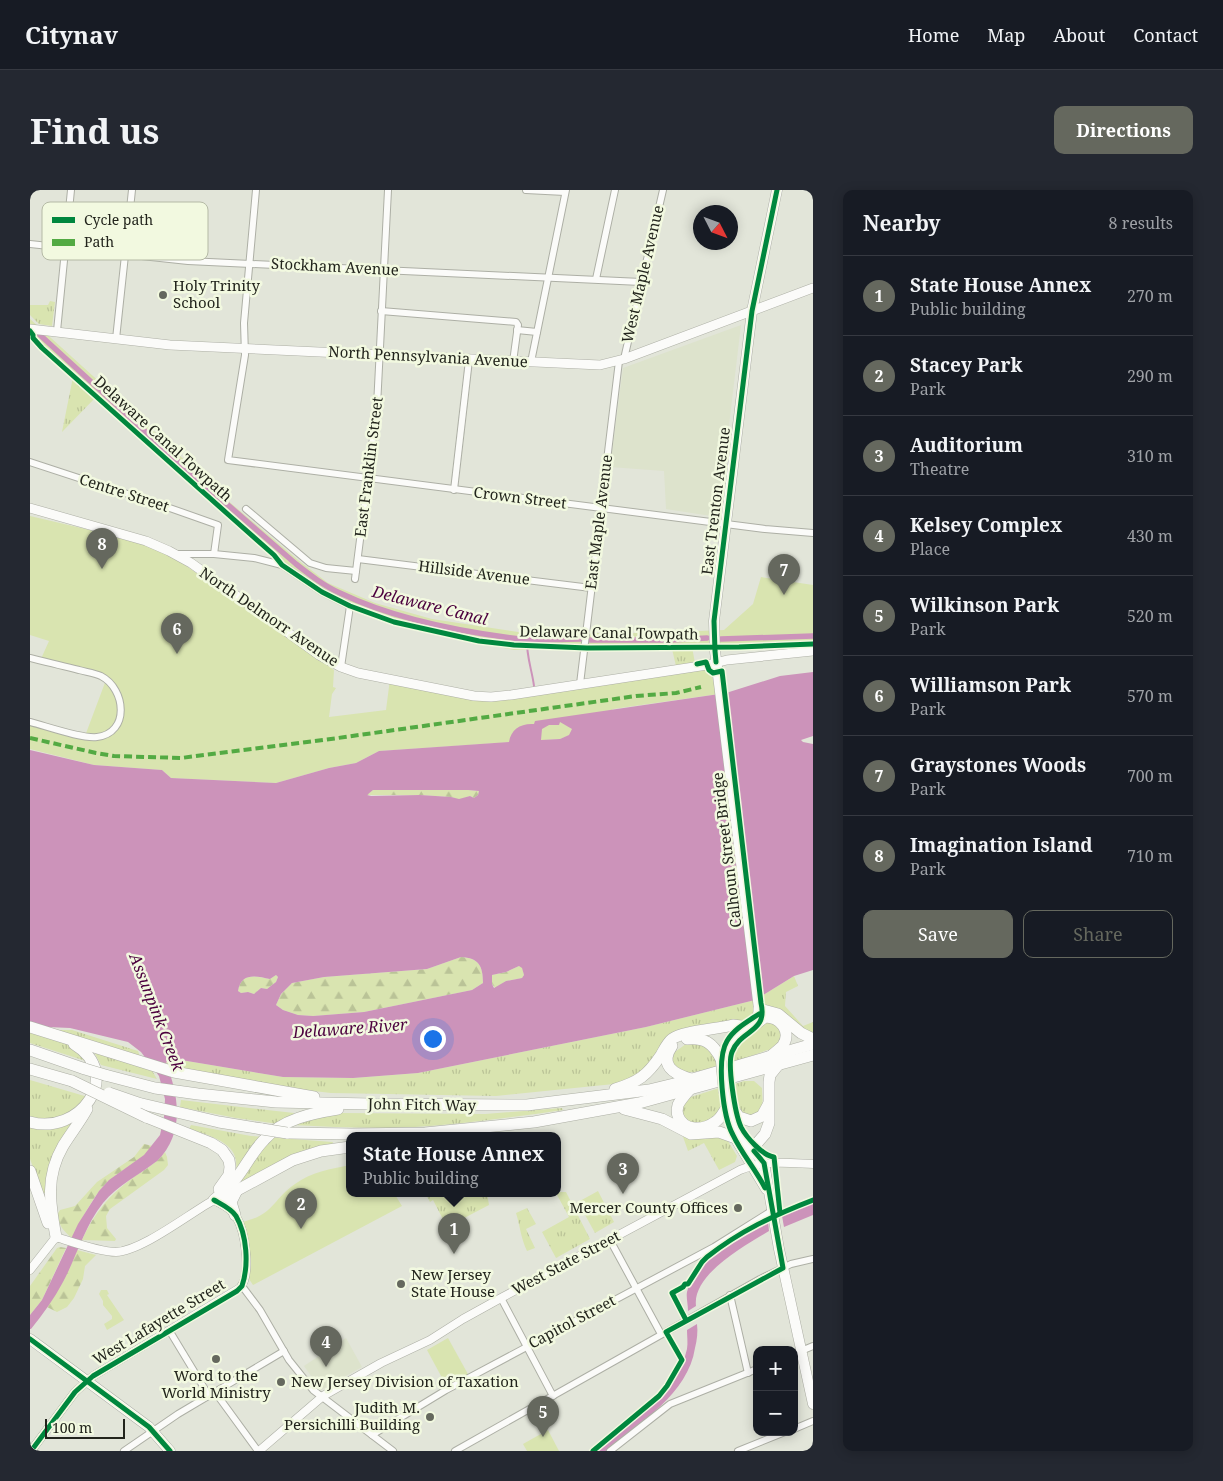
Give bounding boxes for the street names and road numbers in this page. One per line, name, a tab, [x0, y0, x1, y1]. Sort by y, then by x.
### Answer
street label: West Maple Avenue	[616, 203, 668, 345]
street label: Stockham Avenue	[271, 253, 399, 279]
street label: North Pennsylvania Avenue	[328, 341, 528, 371]
street label: Delaware Canal Towpath	[90, 371, 237, 506]
street label: East Franklin Street	[349, 396, 387, 538]
street label: East Trenton Avenue	[696, 426, 734, 576]
street label: East Maple Avenue	[580, 453, 616, 590]
street label: Centre Street	[77, 468, 172, 516]
street label: Crown Street	[473, 481, 568, 513]
street label: Hillside Avenue	[417, 555, 531, 589]
street label: North Delmorr Avenue	[196, 562, 343, 670]
street label: Delaware Canal Towpath	[519, 620, 699, 644]
street label: Calhoun Street Bridge	[707, 771, 745, 929]
street label: John Fitch Way	[367, 1093, 477, 1115]
street label: West State Street	[508, 1225, 623, 1299]
street label: West Lafayette Street	[89, 1274, 228, 1369]
street label: Capitol Street	[524, 1290, 619, 1352]

